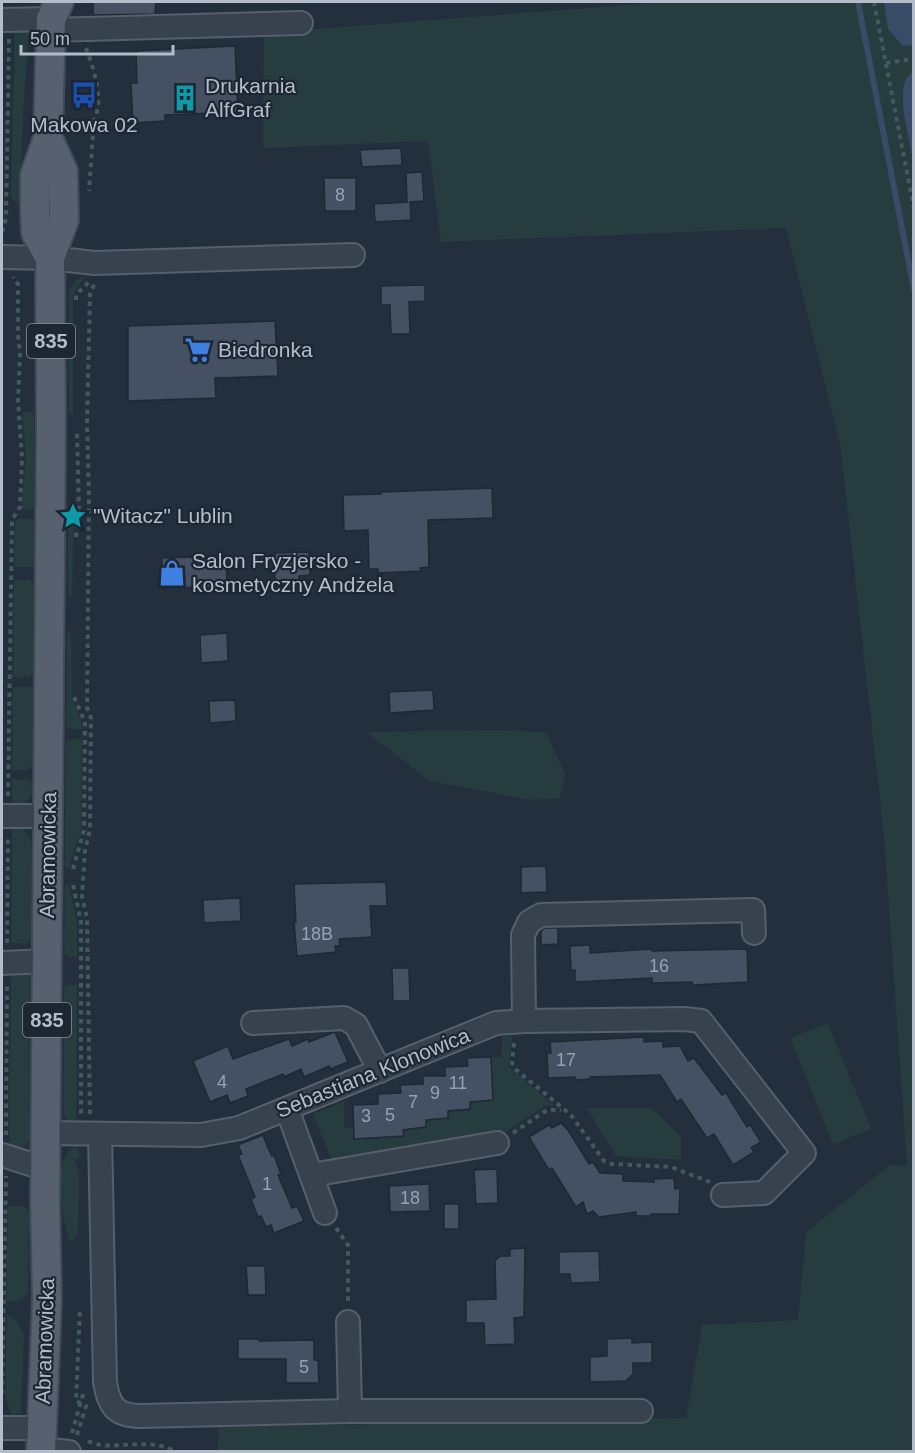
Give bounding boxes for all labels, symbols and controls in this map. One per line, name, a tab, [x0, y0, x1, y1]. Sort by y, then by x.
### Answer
scale bar	[21, 18, 172, 56]
text: 50 m	[30, 29, 70, 49]
place label: Drukarnia AlfGraf	[205, 74, 296, 121]
bus stop icon: Makowa 02	[69, 80, 99, 110]
building icon: Drukarnia AlfGraf	[170, 83, 200, 113]
place label: Makowa 02	[30, 113, 138, 136]
house number: 8	[335, 185, 345, 205]
road number: 835	[27, 324, 75, 358]
supermarket icon: Biedronka	[183, 335, 213, 365]
place label: Biedronka	[218, 338, 313, 361]
place icon: "Witacz" Lublin	[58, 501, 88, 531]
place label: "Witacz" Lublin	[93, 504, 233, 527]
place label: Salon Fryzjersko - kosmetyczny Andżela	[192, 549, 394, 596]
shop icon: Salon Fryzjersko - kosmetyczny Andżela	[157, 558, 187, 588]
street label: Abramowicka	[35, 791, 60, 918]
house number: 18B	[301, 924, 333, 944]
house number: 16	[649, 956, 669, 976]
road number: 835	[23, 1003, 71, 1037]
street label: Sebastiana Klonowica	[273, 1023, 473, 1122]
house number: 17	[556, 1050, 576, 1070]
house number: 4	[217, 1072, 227, 1092]
house number: 11	[449, 1073, 467, 1093]
house number: 9	[430, 1083, 440, 1103]
house number: 7	[408, 1092, 418, 1112]
house number: 5	[385, 1105, 395, 1125]
house number: 3	[361, 1106, 371, 1126]
house number: 1	[262, 1174, 272, 1194]
house number: 18	[400, 1188, 420, 1208]
street label: Abramowicka	[31, 1277, 58, 1404]
house number: 5	[299, 1357, 309, 1377]

